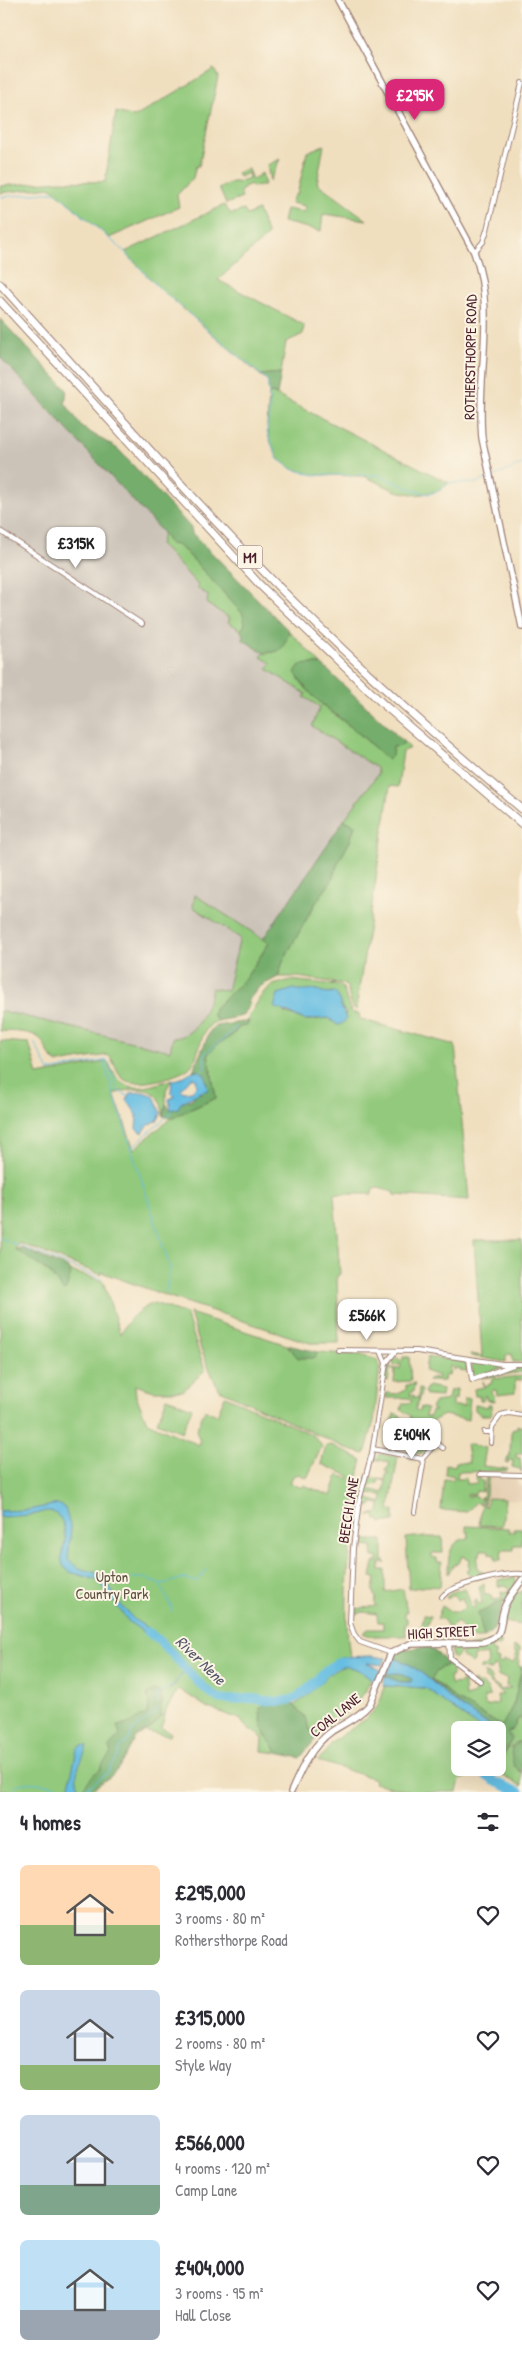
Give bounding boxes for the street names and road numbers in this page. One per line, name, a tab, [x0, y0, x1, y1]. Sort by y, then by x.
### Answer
street label: ROTHERSTHORPE ROAD	[458, 293, 482, 420]
road number: M1	[238, 546, 262, 568]
street label: BEECH LANE	[332, 1475, 364, 1545]
street label: HIGH STREET	[407, 1620, 478, 1644]
street label: COAL LANE	[305, 1688, 365, 1742]

